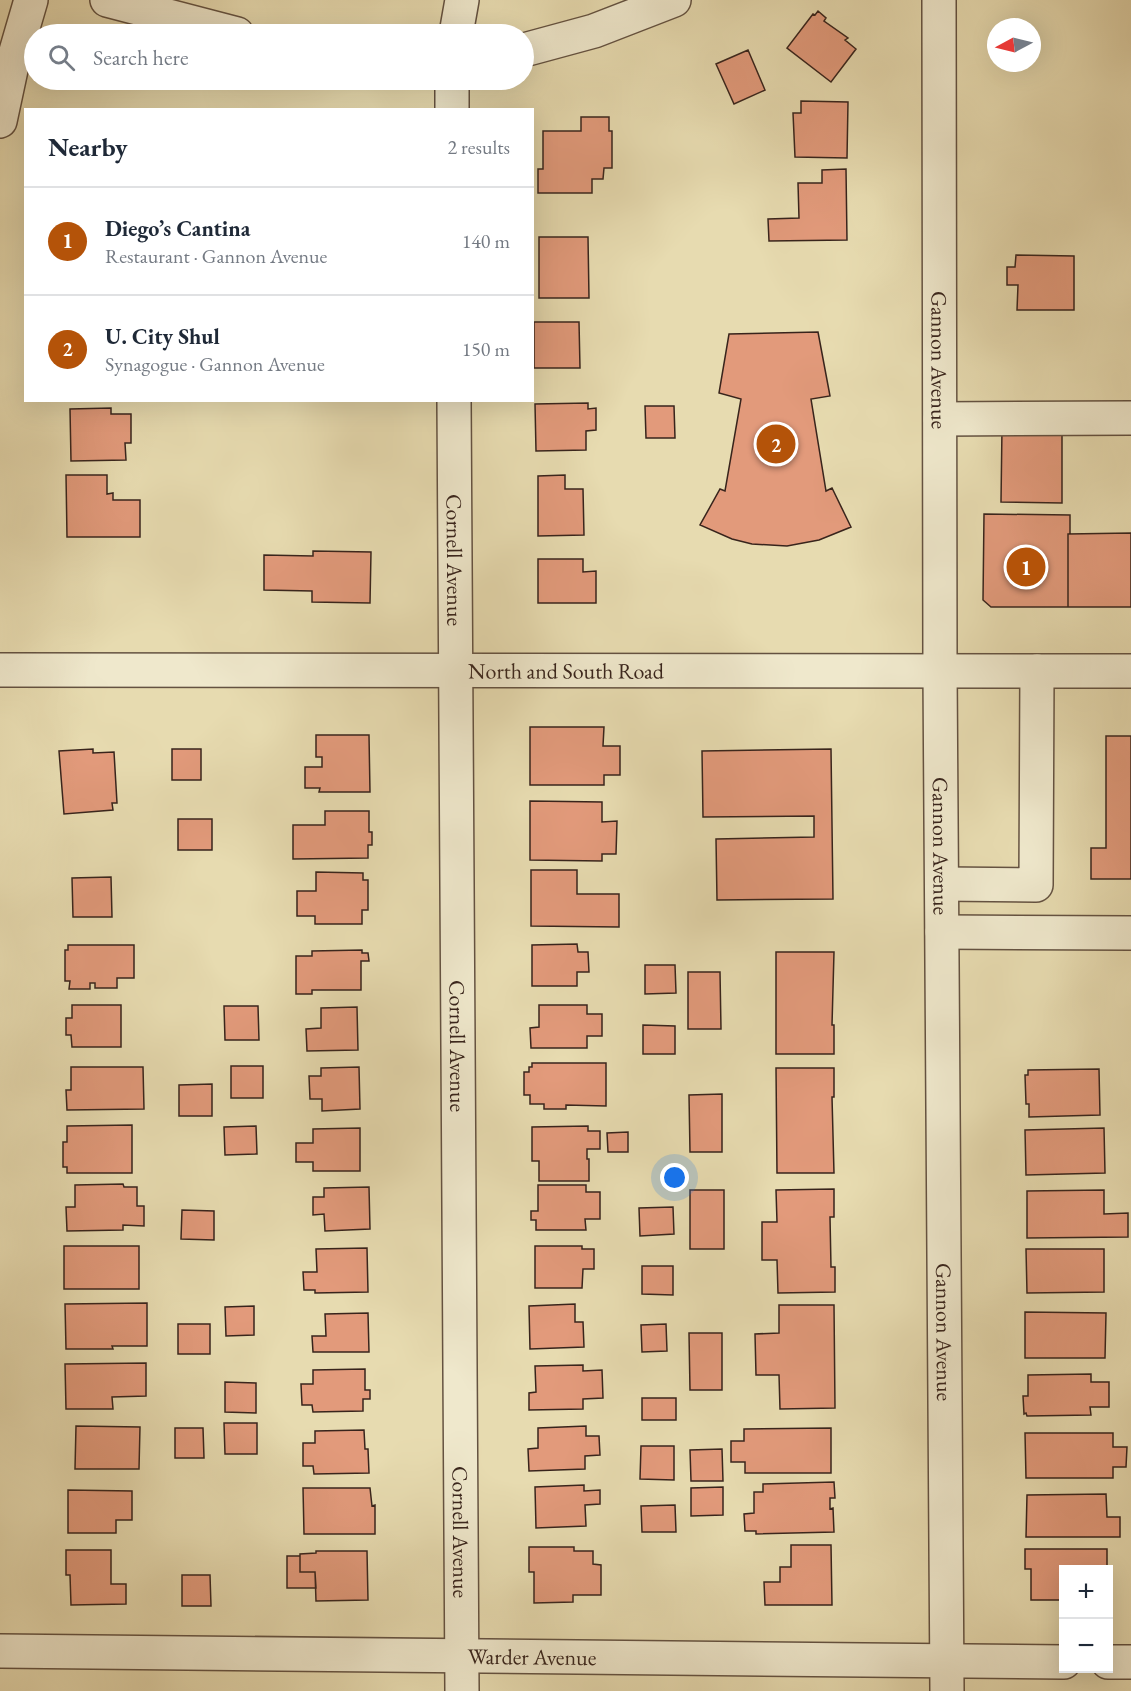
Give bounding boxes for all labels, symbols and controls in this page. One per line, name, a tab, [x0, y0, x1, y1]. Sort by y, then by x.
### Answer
north arrow	[987, 18, 1041, 72]
search box	[24, 24, 534, 90]
icon: search	[45, 41, 78, 74]
text: Search here	[93, 43, 188, 72]
text: Nearby	[48, 130, 128, 164]
text: 2 results	[447, 134, 510, 160]
text: Diego’s Cantina	[105, 214, 250, 243]
text: 1	[62, 228, 73, 254]
text: 140 m	[462, 228, 510, 254]
text: Restaurant · Gannon Avenue	[105, 243, 327, 269]
street label: Gannon Avenue	[925, 291, 954, 430]
text: U. City Shul	[105, 322, 220, 351]
text: 2	[62, 336, 73, 362]
text: 150 m	[462, 336, 510, 362]
text: Synagogue · Gannon Avenue	[105, 351, 325, 377]
pin: 2	[756, 422, 796, 466]
street label: Cornell Avenue	[440, 494, 470, 627]
pin: 1	[1006, 544, 1046, 590]
street label: North and South Road	[468, 656, 665, 685]
street label: Gannon Avenue	[926, 777, 956, 916]
street label: Cornell Avenue	[443, 980, 473, 1113]
your location	[660, 1163, 689, 1192]
street label: Gannon Avenue	[930, 1263, 960, 1402]
street label: Cornell Avenue	[446, 1466, 476, 1599]
map controls	[1059, 1565, 1113, 1673]
button: +	[1059, 1565, 1113, 1619]
button: −	[1059, 1619, 1113, 1673]
street label: Warder Avenue	[467, 1641, 597, 1672]

